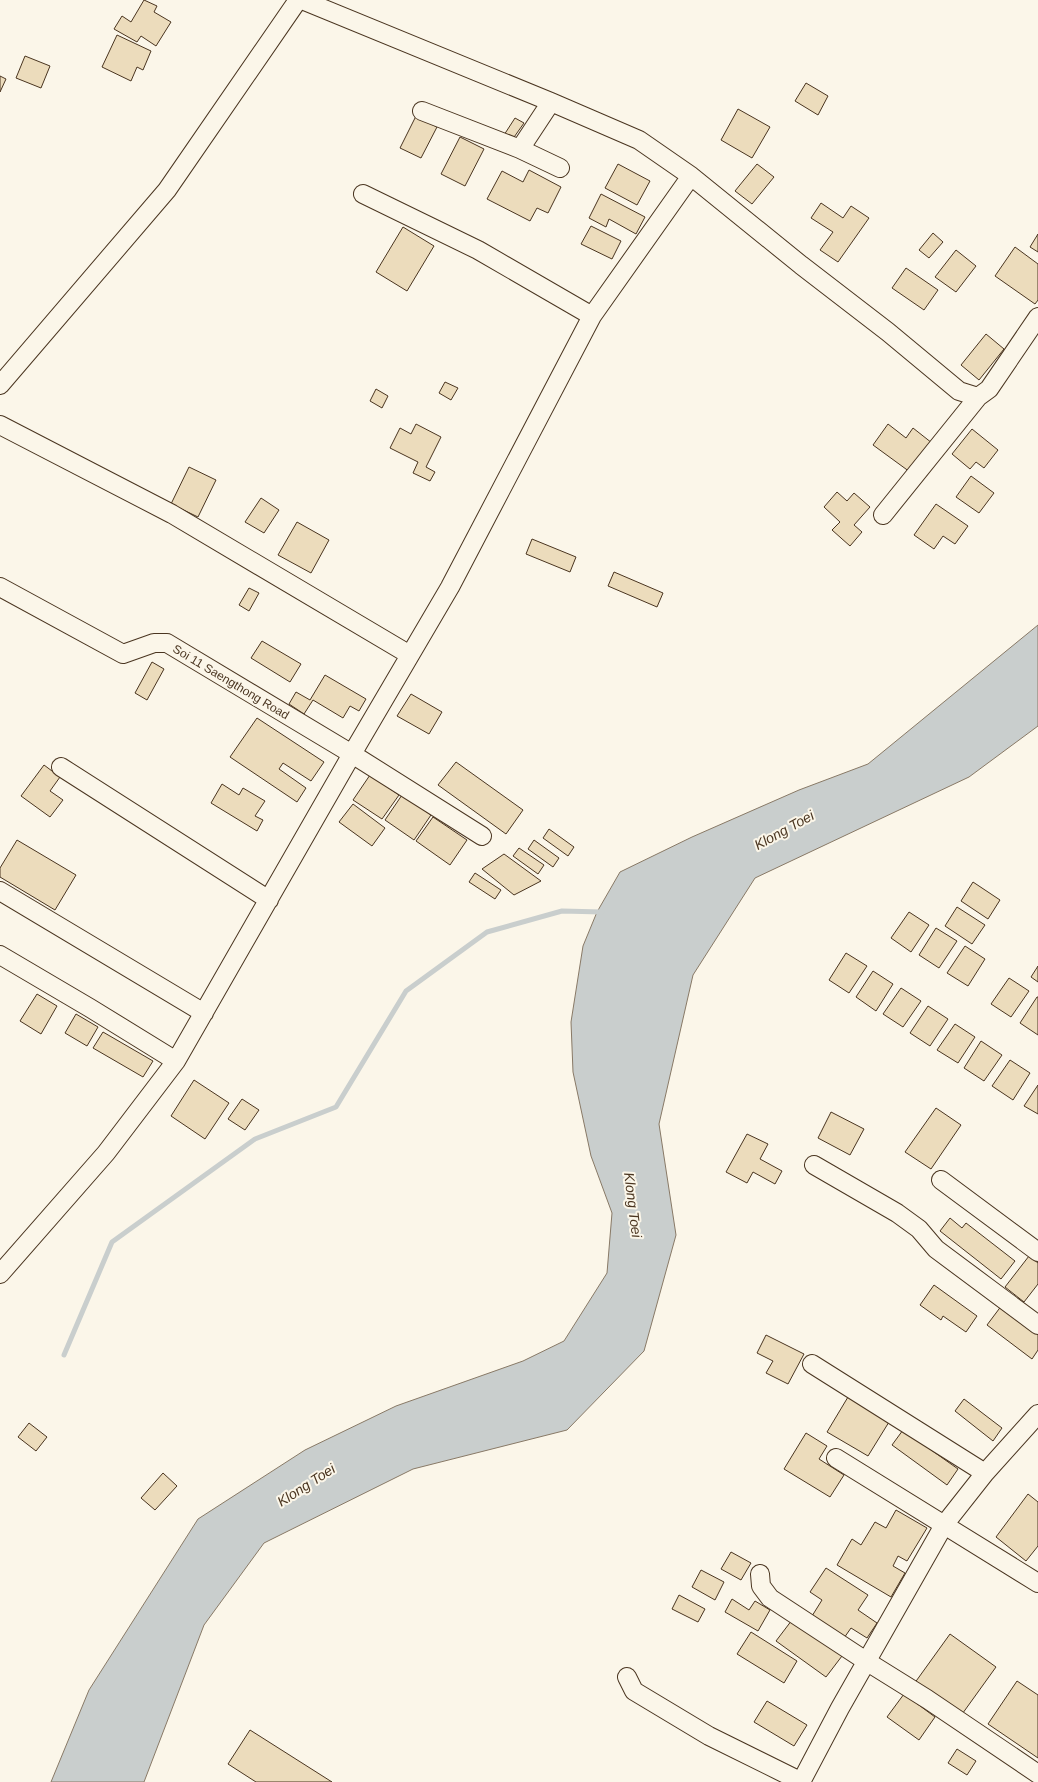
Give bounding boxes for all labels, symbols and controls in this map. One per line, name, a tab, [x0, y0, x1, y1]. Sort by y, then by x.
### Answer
street label: Soi 11 Saengthong Road	[170, 642, 292, 722]
water label: Klong Toei	[751, 807, 817, 853]
water label: Klong Toei	[621, 1171, 645, 1239]
water label: Klong Toei	[274, 1460, 339, 1510]

